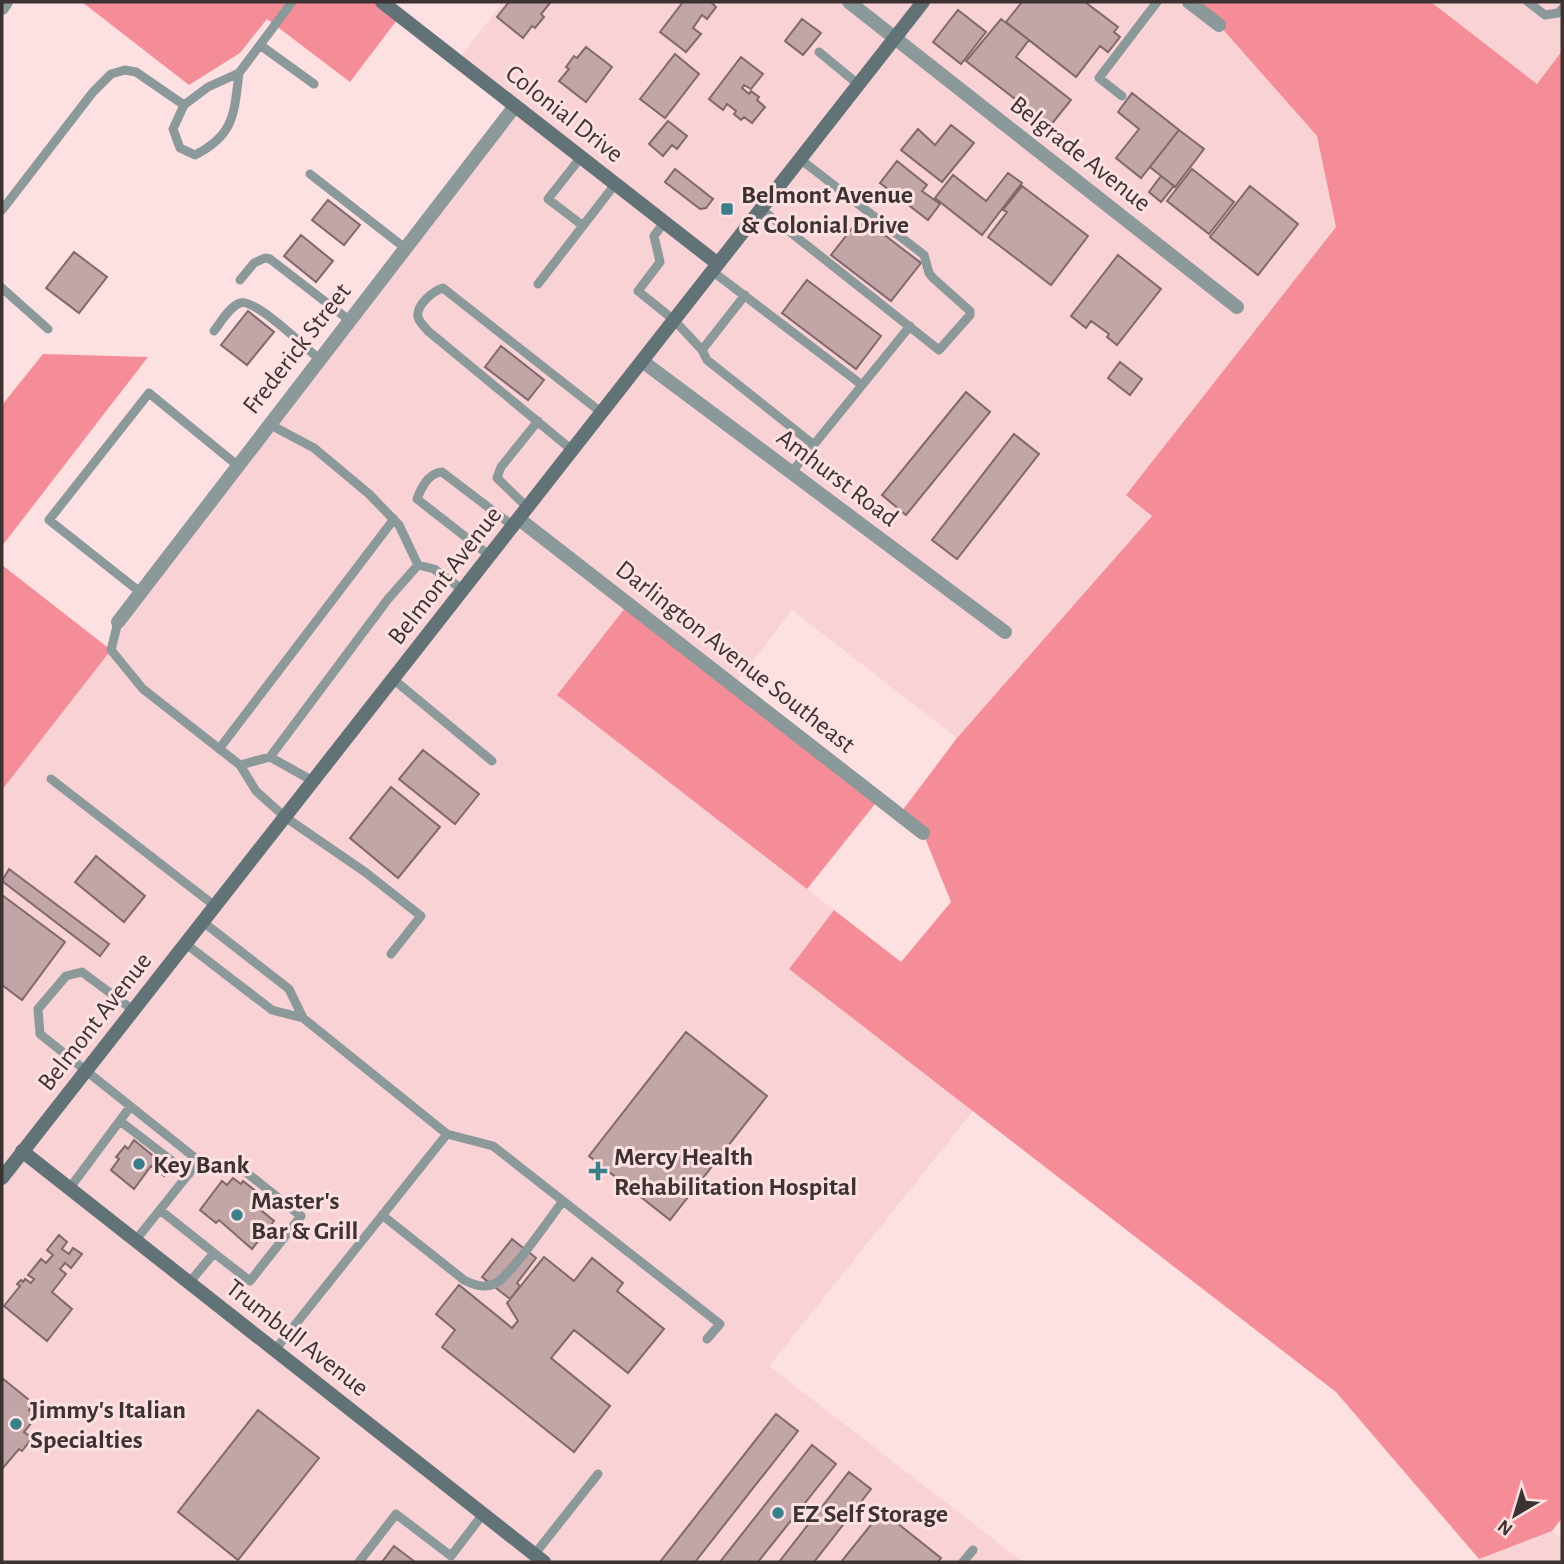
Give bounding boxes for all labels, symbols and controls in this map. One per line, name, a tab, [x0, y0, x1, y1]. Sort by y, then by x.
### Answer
street label: Colonial Drive	[501, 60, 628, 168]
street label: Belgrade Avenue	[1005, 91, 1156, 216]
place label: Belmont Avenue & Colonial Drive	[741, 182, 913, 238]
marker: Belmont Avenue & Colonial Drive	[719, 201, 735, 217]
street label: Frederick Street	[238, 278, 356, 419]
street label: Amhurst Road	[772, 424, 903, 532]
street label: Belmont Avenue	[383, 502, 507, 650]
street label: Darlington Avenue Southeast	[611, 556, 860, 758]
street label: Belmont Avenue	[33, 948, 157, 1096]
place label: Mercy Health Rehabilitation Hospital	[614, 1144, 857, 1200]
place label: Key Bank	[153, 1152, 250, 1178]
marker: Key Bank	[131, 1156, 147, 1172]
marker: Mercy Health Rehabilitation Hospital	[588, 1161, 608, 1181]
place label: Master's Bar & Grill	[251, 1188, 358, 1244]
marker: Master's Bar & Grill	[229, 1207, 245, 1223]
street label: Trumbull Avenue	[221, 1274, 373, 1401]
place label: Jimmy's Italian Specialties	[30, 1397, 186, 1453]
marker: Jimmy's Italian Specialties	[8, 1416, 24, 1432]
north arrow	[1480, 1480, 1550, 1550]
place label: EZ Self Storage	[792, 1501, 948, 1527]
marker: EZ Self Storage	[770, 1505, 786, 1521]
text: N	[1494, 1516, 1517, 1539]

